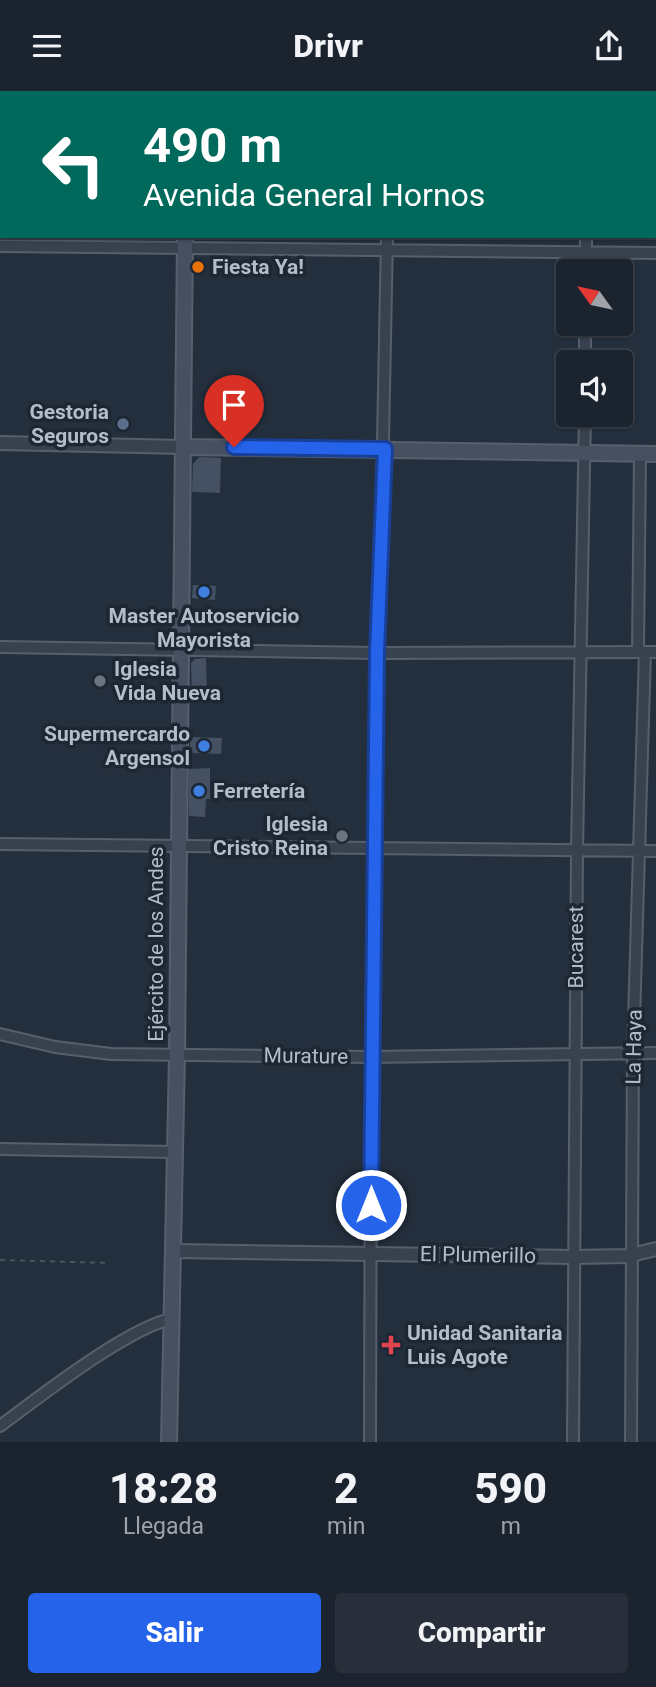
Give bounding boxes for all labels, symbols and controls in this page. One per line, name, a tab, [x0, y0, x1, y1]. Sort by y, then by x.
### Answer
icon: menu	[28, 27, 66, 65]
text: Drivr	[293, 27, 363, 65]
icon: share	[590, 27, 628, 65]
text: 490 m	[143, 117, 282, 174]
icon: left	[28, 119, 119, 210]
text: Avenida General Hornos	[143, 176, 485, 214]
place label: Fiesta Ya!	[212, 255, 304, 279]
marker: Fiesta Ya!	[190, 259, 206, 275]
north arrow	[556, 259, 634, 336]
map controls	[556, 259, 633, 427]
button: sound	[556, 350, 633, 427]
pin	[204, 375, 264, 447]
icon: arrive	[215, 386, 253, 424]
place label: Gestoria Seguros	[29, 400, 109, 448]
marker: Gestoria Seguros	[115, 416, 131, 432]
marker: Master Autoservicio Mayorista	[196, 584, 212, 600]
place label: Master Autoservicio Mayorista	[109, 604, 300, 652]
place label: Iglesia Vida Nueva	[114, 657, 221, 705]
marker: Iglesia Vida Nueva	[92, 673, 108, 689]
place label: Supermercardo Argensol	[44, 722, 190, 770]
marker: Supermercardo Argensol	[196, 738, 212, 754]
place label: Ferretería	[213, 779, 305, 803]
marker: Ferretería	[191, 783, 207, 799]
place label: Iglesia Cristo Reina	[213, 812, 328, 860]
marker: Iglesia Cristo Reina	[334, 828, 350, 844]
street label: Ejército de los Andes	[144, 846, 168, 1042]
street label: Bucarest	[564, 905, 588, 988]
street label: La Haya	[621, 1009, 647, 1085]
street label: Murature	[264, 1043, 348, 1069]
position arrow	[334, 1168, 408, 1242]
street label: El Plumerillo	[420, 1242, 536, 1268]
place label: Unidad Sanitaria Luis Agote	[407, 1321, 563, 1369]
marker: Unidad Sanitaria Luis Agote	[381, 1335, 401, 1355]
text: 18:28	[109, 1464, 218, 1513]
text: 2	[334, 1464, 358, 1513]
text: 590	[474, 1464, 547, 1513]
text: Llegada	[123, 1513, 204, 1540]
text: min	[327, 1513, 365, 1540]
text: m	[501, 1513, 521, 1540]
button: Salir	[28, 1593, 321, 1673]
button: Compartir	[335, 1593, 628, 1673]

